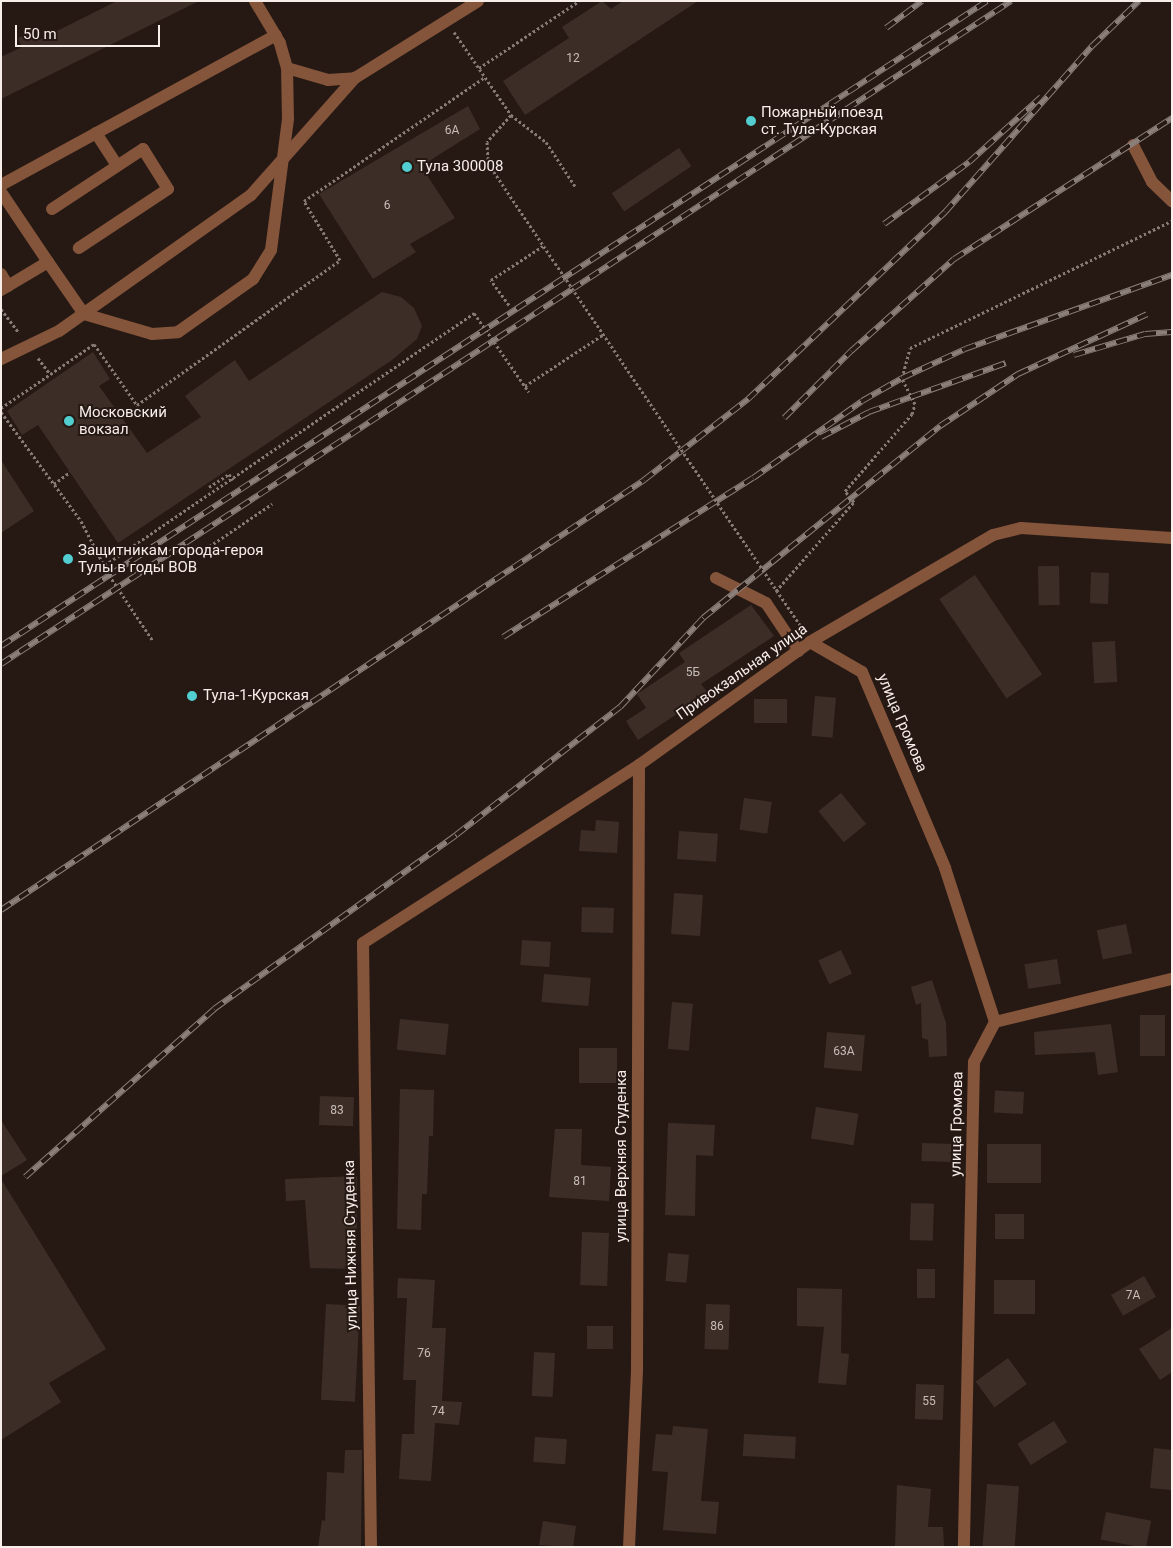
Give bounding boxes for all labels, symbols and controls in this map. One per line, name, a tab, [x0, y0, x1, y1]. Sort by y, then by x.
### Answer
scale bar	[18, 15, 162, 47]
text: 50 m	[23, 25, 57, 43]
house number: 12	[566, 52, 580, 66]
place label: Пожарный поезд ст. Тула-Курская	[761, 103, 883, 138]
marker: Пожарный поезд ст. Тула-Курская	[745, 115, 757, 127]
house number: 6А	[445, 124, 459, 138]
place label: Тула 300008	[417, 158, 503, 176]
marker: Тула 300008	[401, 161, 413, 173]
house number: 6	[384, 199, 390, 213]
place label: Московский вокзал	[79, 403, 167, 438]
marker: Московский вокзал	[63, 415, 75, 427]
place label: Защитникам города-героя Тулы в годы ВОВ	[78, 541, 264, 576]
marker: Защитникам города-героя Тулы в годы ВОВ	[62, 553, 74, 565]
street label: Привокзальная улица	[673, 620, 811, 724]
house number: 5Б	[686, 666, 700, 680]
street label: улица Громова	[873, 671, 931, 775]
place label: Тула-1-Курская	[203, 687, 309, 705]
marker: Тула-1-Курская	[185, 689, 199, 703]
house number: 63А	[833, 1045, 855, 1059]
street label: улица Верхняя Cтуденка	[613, 1070, 631, 1242]
street label: улица Громова	[947, 1071, 967, 1177]
house number: 83	[330, 1104, 344, 1118]
street label: улица Нижняя Cтуденкa	[341, 1160, 361, 1330]
house number: 81	[573, 1175, 587, 1189]
house number: 7А	[1126, 1289, 1140, 1303]
house number: 86	[710, 1320, 724, 1334]
house number: 76	[417, 1347, 431, 1361]
house number: 55	[922, 1395, 936, 1409]
house number: 74	[431, 1405, 445, 1419]

